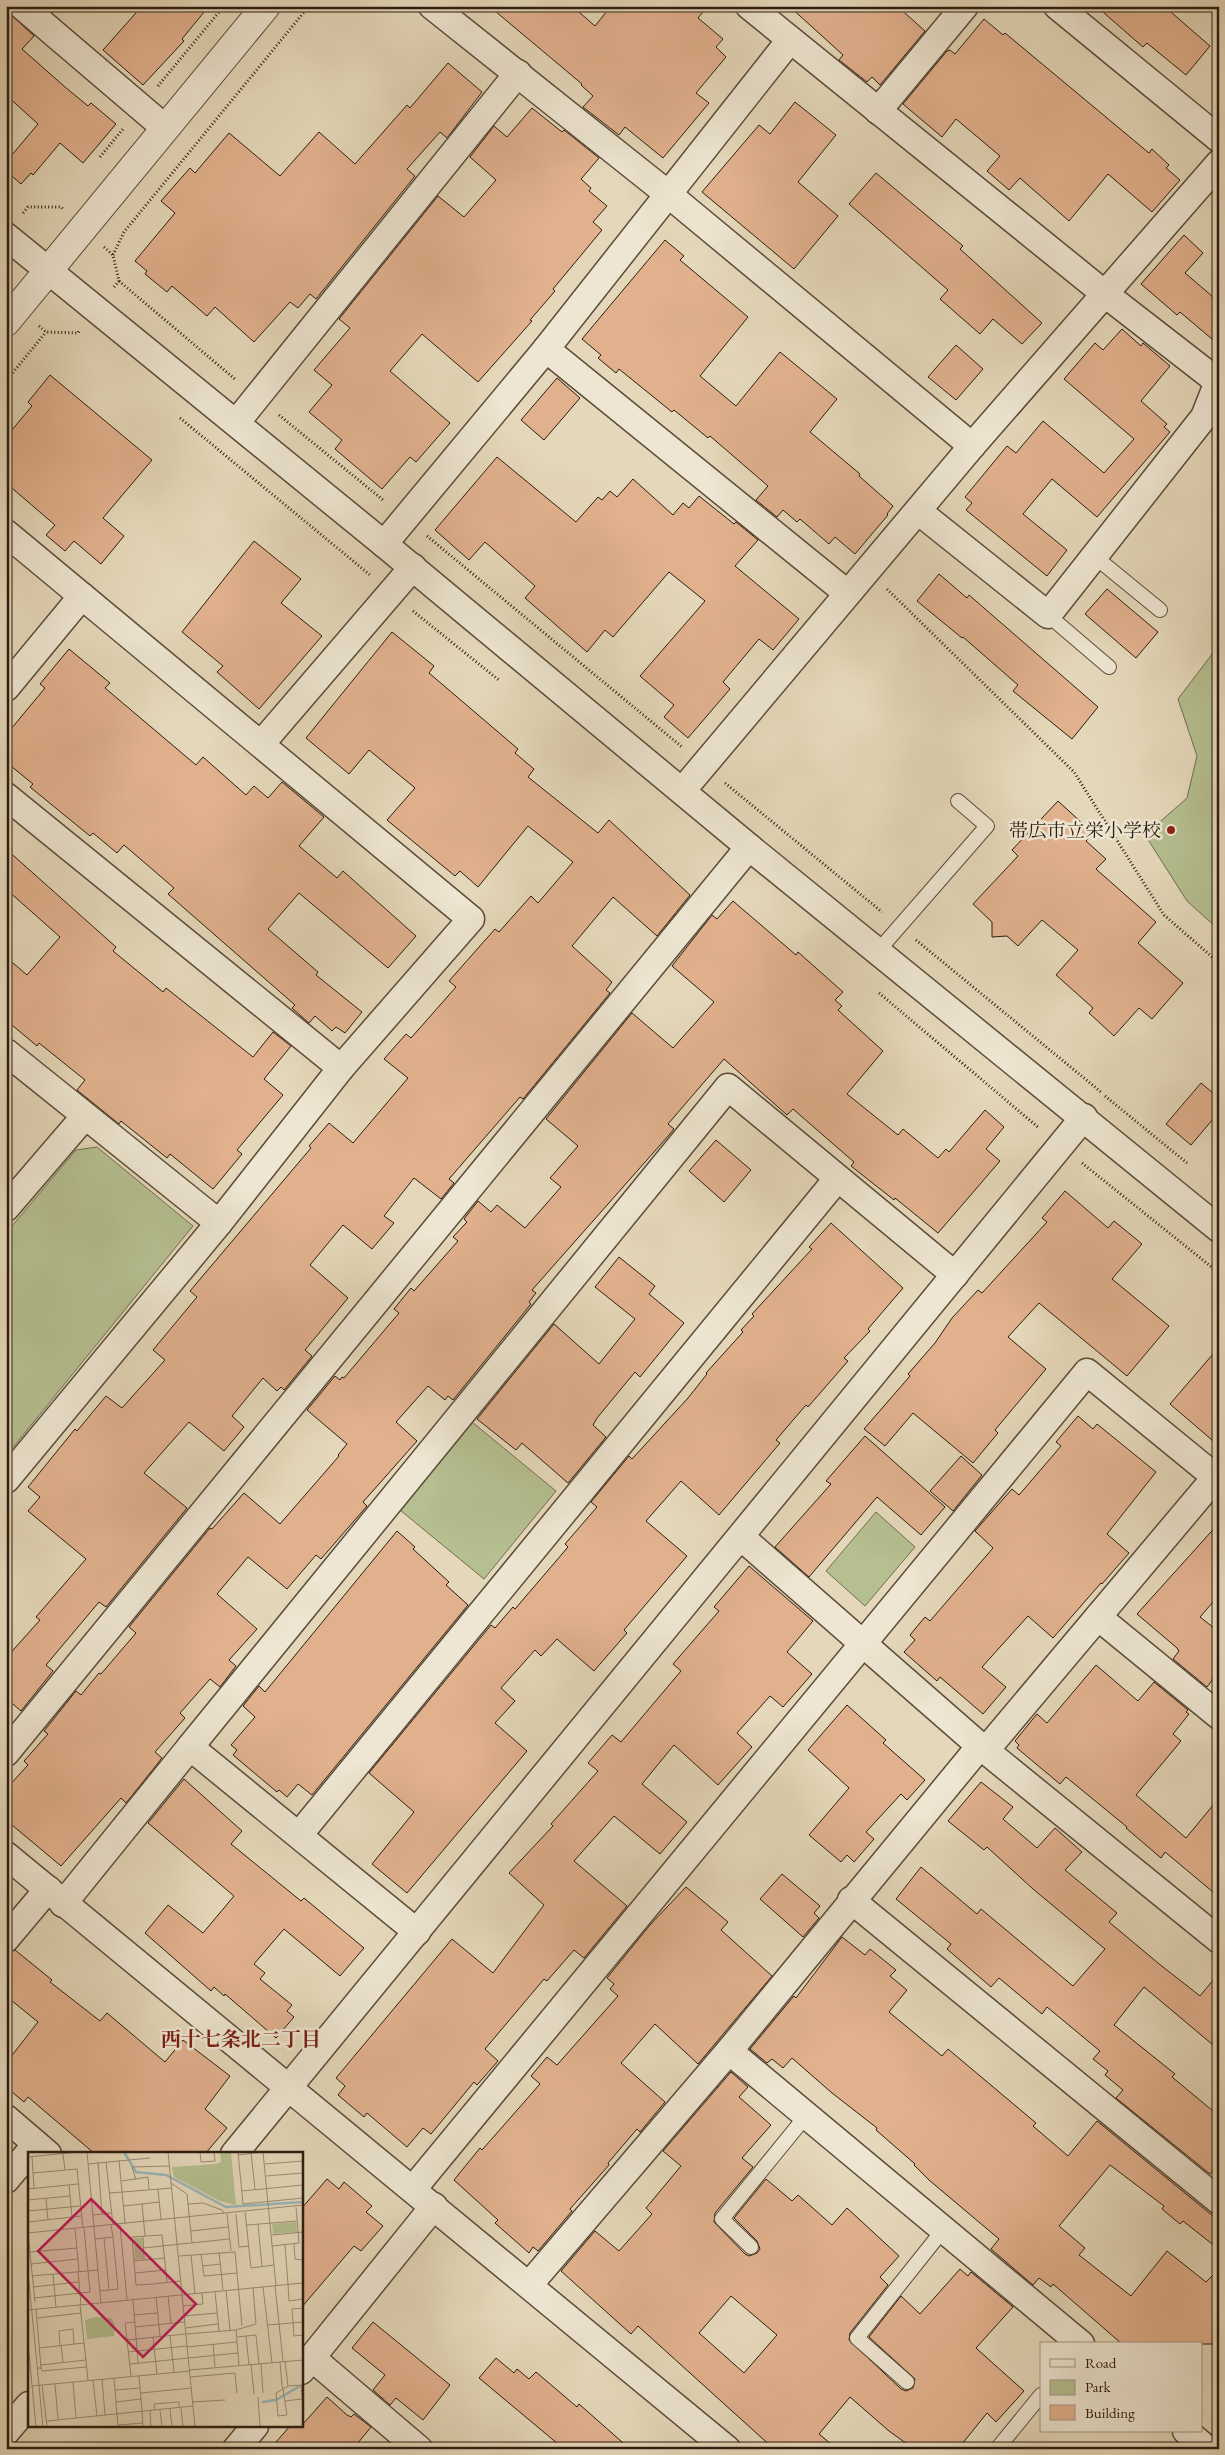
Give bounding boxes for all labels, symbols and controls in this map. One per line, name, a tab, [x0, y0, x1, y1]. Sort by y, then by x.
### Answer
place label: 帯広市立栄小学校	[1009, 818, 1161, 843]
marker: 帯広市立栄小学校	[1165, 824, 1177, 836]
district label: 西十七条北二丁目	[161, 2026, 321, 2052]
inset map	[28, 2152, 302, 2428]
legend	[1040, 2342, 1202, 2432]
text: Road	[1085, 2353, 1117, 2372]
text: Park	[1085, 2377, 1112, 2396]
text: Building	[1085, 2403, 1135, 2422]

